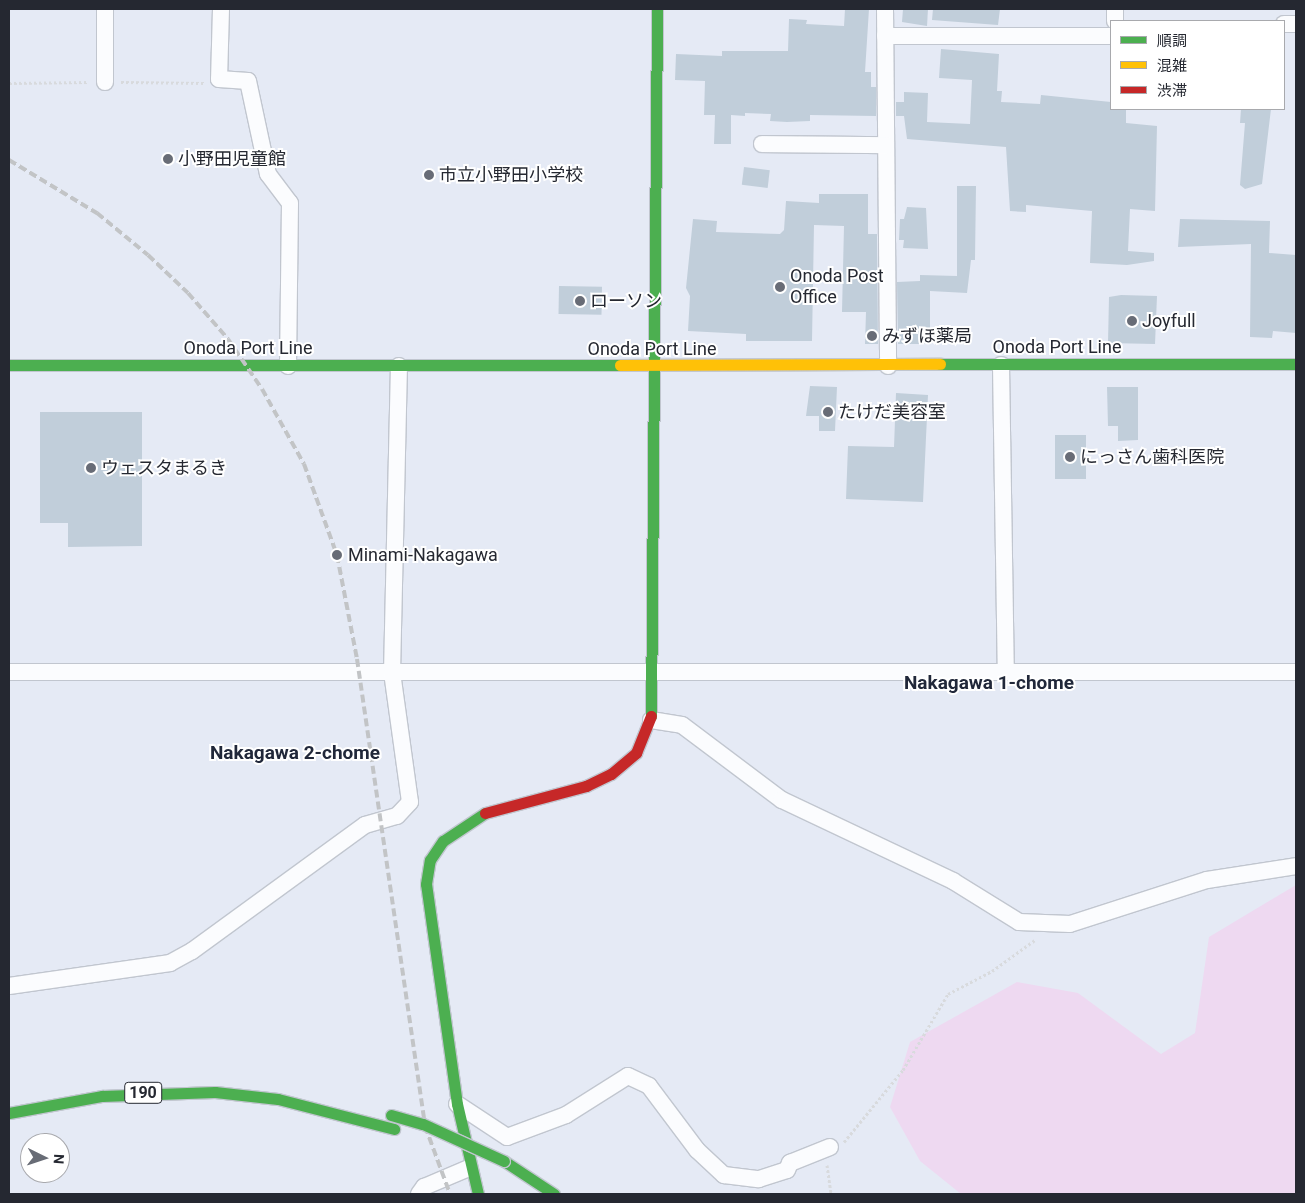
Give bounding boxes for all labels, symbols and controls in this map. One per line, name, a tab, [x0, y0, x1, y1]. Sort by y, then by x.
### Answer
legend	[1110, 20, 1285, 110]
text: 順調	[1157, 32, 1187, 50]
text: 混雑	[1157, 57, 1187, 75]
text: 渋滞	[1157, 82, 1187, 100]
place label: 小野田児童館	[178, 148, 286, 170]
marker: 小野田児童館	[162, 153, 174, 165]
place label: 市立小野田小学校	[439, 164, 583, 186]
marker: 市立小野田小学校	[423, 169, 435, 181]
place label: Onoda Post Office	[790, 266, 884, 308]
marker: Onoda Post Office	[774, 281, 786, 293]
place label: ローソン	[590, 290, 662, 312]
marker: ローソン	[574, 295, 586, 307]
place label: Joyfull	[1142, 310, 1196, 332]
marker: Joyfull	[1126, 315, 1138, 327]
place label: みずほ薬局	[882, 325, 972, 347]
marker: みずほ薬局	[866, 330, 878, 342]
street label: Onoda Port Line	[993, 336, 1121, 358]
street label: Onoda Port Line	[184, 337, 312, 359]
street label: Onoda Port Line	[588, 338, 716, 360]
place label: たけだ美容室	[838, 401, 946, 423]
marker: たけだ美容室	[822, 406, 834, 418]
place label: にっさん歯科医院	[1080, 446, 1224, 468]
marker: にっさん歯科医院	[1064, 451, 1076, 463]
place label: ウェスタまるき	[101, 457, 227, 479]
marker: ウェスタまるき	[85, 462, 97, 474]
place label: Minami-Nakagawa	[348, 544, 498, 566]
marker: Minami-Nakagawa	[330, 548, 344, 562]
district label: Nakagawa 1-chome	[904, 672, 1074, 694]
district label: Nakagawa 2-chome	[210, 742, 380, 764]
road number: 190	[123, 1080, 163, 1106]
north arrow	[20, 1133, 70, 1183]
text: N	[51, 1153, 67, 1164]

